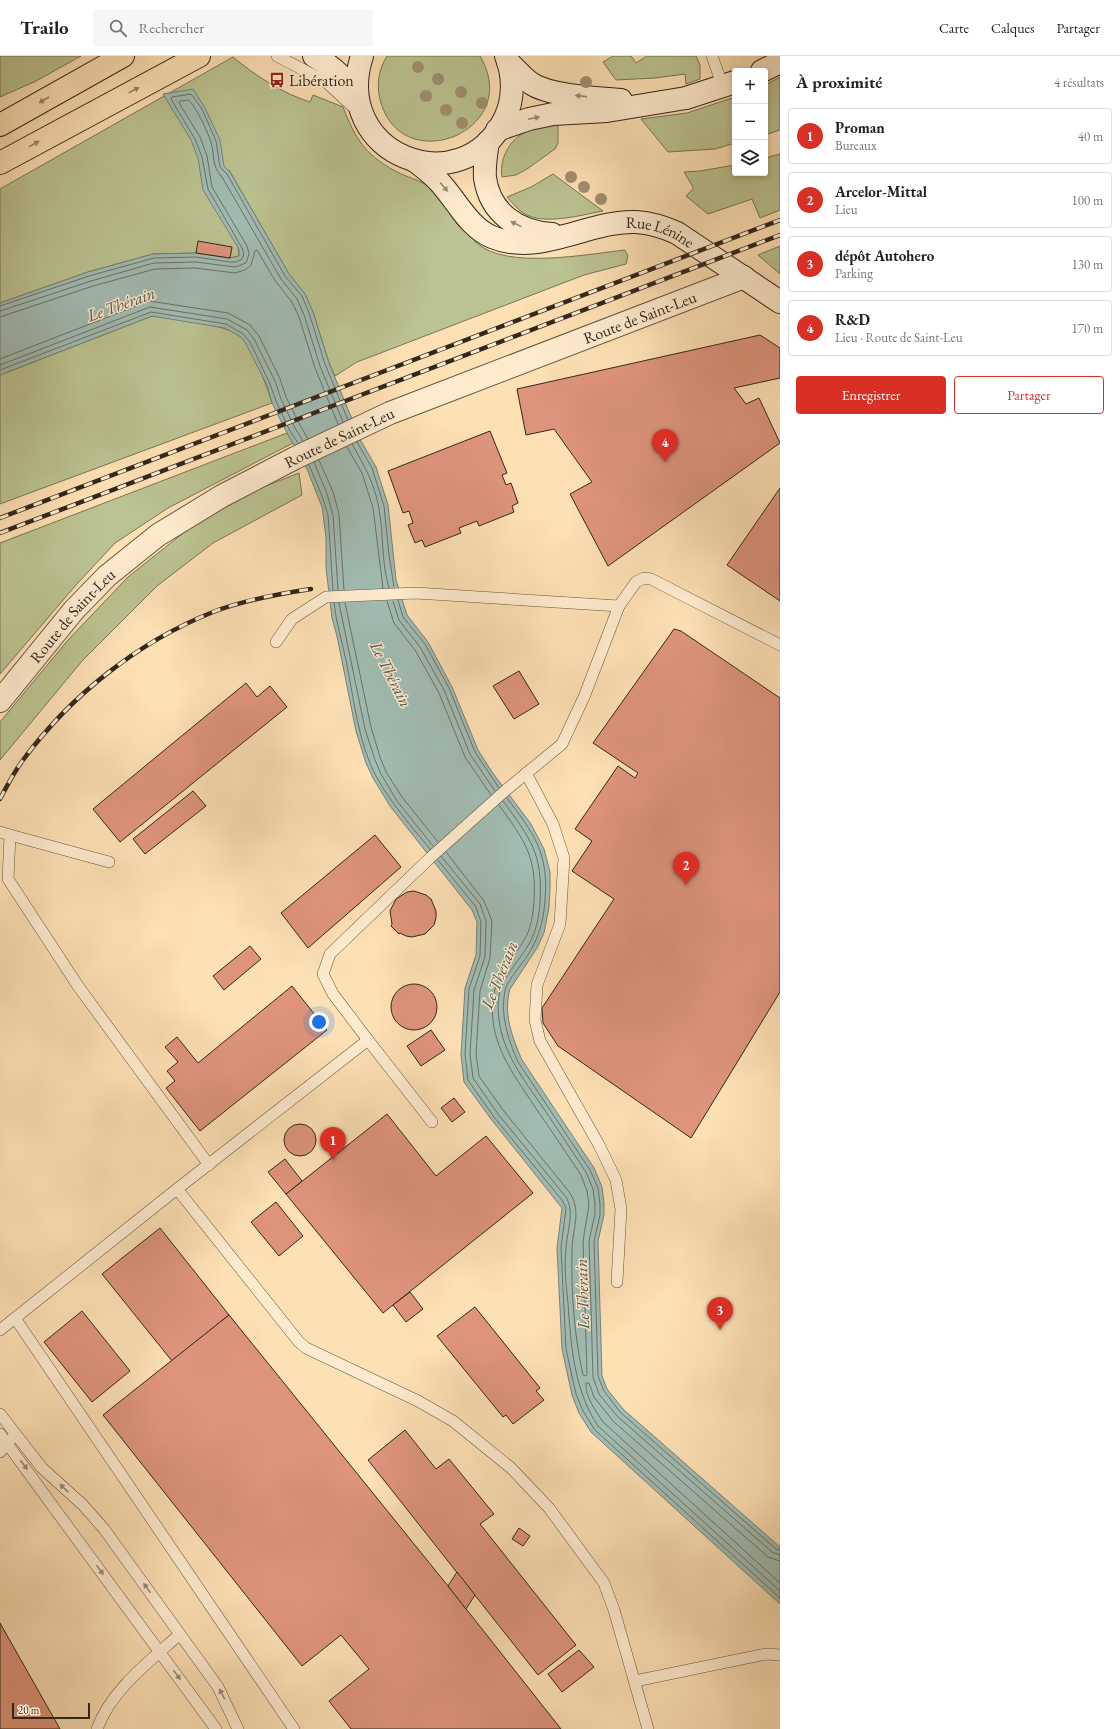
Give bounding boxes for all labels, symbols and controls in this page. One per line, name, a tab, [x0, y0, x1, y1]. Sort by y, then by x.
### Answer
search box	[93, 10, 373, 46]
text: Trailo	[20, 15, 69, 40]
icon: search	[107, 17, 129, 39]
text: Rechercher	[139, 18, 204, 37]
text: Carte	[939, 19, 969, 37]
text: Calques	[991, 19, 1035, 37]
text: Partager	[1057, 19, 1100, 37]
map controls	[732, 68, 768, 176]
button: +	[732, 68, 768, 104]
place label: Libération	[289, 70, 354, 91]
bus stop icon: Libération	[268, 71, 286, 89]
text: À proximité	[796, 71, 882, 93]
text: 4 résultats	[1054, 74, 1104, 91]
one-way arrow	[128, 87, 140, 94]
one-way arrow	[575, 93, 587, 99]
one-way arrow	[38, 96, 50, 103]
button: −	[732, 104, 768, 140]
one-way arrow	[528, 114, 541, 120]
text: Proman	[835, 118, 885, 137]
text: 1	[807, 128, 813, 145]
text: 40 m	[1078, 128, 1103, 145]
text: Bureaux	[835, 137, 877, 154]
button: layers	[732, 140, 768, 176]
one-way arrow	[28, 141, 40, 148]
one-way arrow	[439, 181, 448, 192]
text: Arcelor-Mittal	[835, 182, 927, 201]
text: 2	[807, 192, 813, 209]
text: 100 m	[1072, 192, 1103, 209]
text: Lieu	[835, 201, 858, 218]
street label: Rue Lénine	[626, 212, 698, 253]
one-way arrow	[510, 221, 522, 227]
text: dépôt Autohero	[835, 246, 934, 265]
text: 3	[807, 256, 813, 273]
text: 130 m	[1072, 256, 1103, 273]
text: Parking	[835, 265, 873, 282]
water label: Le Thérain	[83, 281, 158, 327]
street label: Route de Saint-Leu	[580, 286, 700, 349]
text: R&D	[835, 310, 870, 329]
text: 4	[807, 320, 813, 337]
text: 170 m	[1072, 320, 1103, 337]
text: Lieu · Route de Saint-Leu	[835, 329, 963, 346]
button: Enregistrer	[796, 376, 946, 414]
button: Partager	[954, 376, 1104, 414]
street label: Route de Saint-Leu	[281, 402, 398, 473]
pin: 4	[652, 429, 678, 462]
street label: Route de Saint-Leu	[25, 563, 120, 667]
water label: Le Thérain	[365, 636, 417, 711]
pin: 2	[673, 852, 699, 885]
water label: Le Thérain	[475, 938, 523, 1013]
your location	[309, 1012, 329, 1032]
pin: 1	[320, 1127, 346, 1160]
water label: Le Thérain	[570, 1258, 594, 1331]
pin: 3	[707, 1297, 733, 1330]
one-way arrow	[20, 1460, 28, 1471]
one-way arrow	[59, 1483, 69, 1493]
one-way arrow	[96, 1565, 104, 1576]
one-way arrow	[142, 1582, 151, 1593]
one-way arrow	[173, 1670, 181, 1681]
one-way arrow	[218, 1688, 225, 1700]
scale bar	[12, 1701, 90, 1720]
text: 20 m	[18, 1703, 39, 1717]

